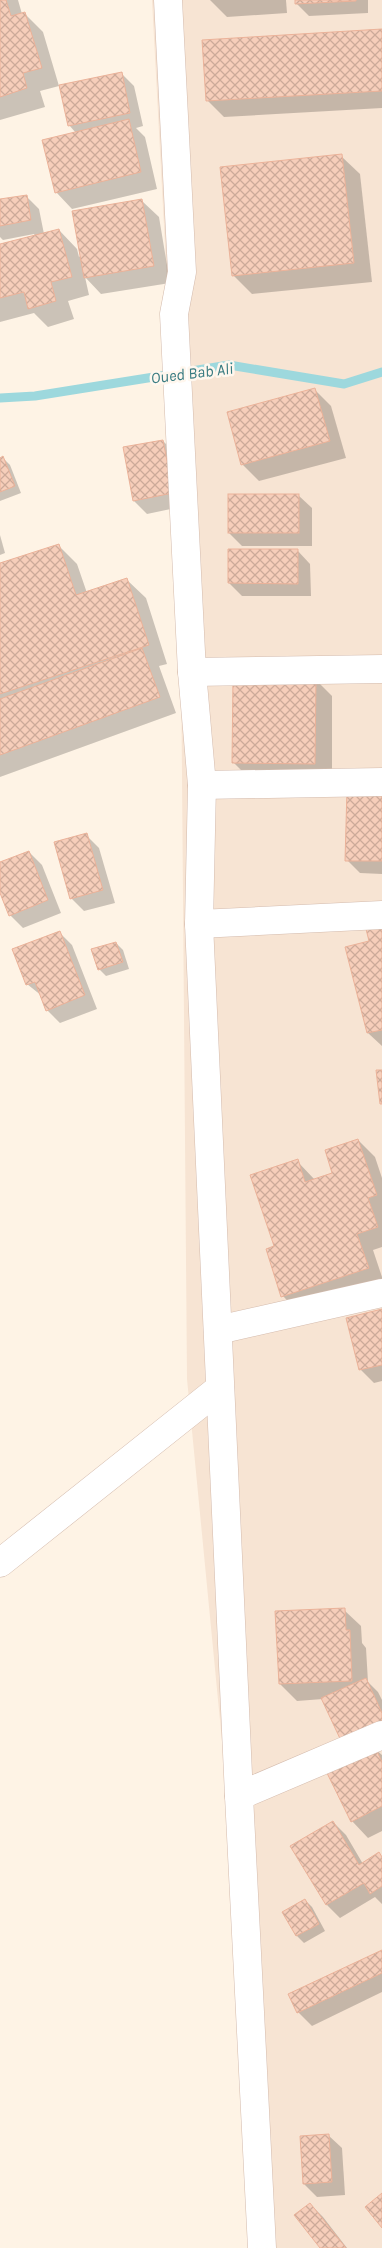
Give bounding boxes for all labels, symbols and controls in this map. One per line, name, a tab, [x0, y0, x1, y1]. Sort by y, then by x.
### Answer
water label: Oued Bab Ali	[150, 359, 234, 387]

